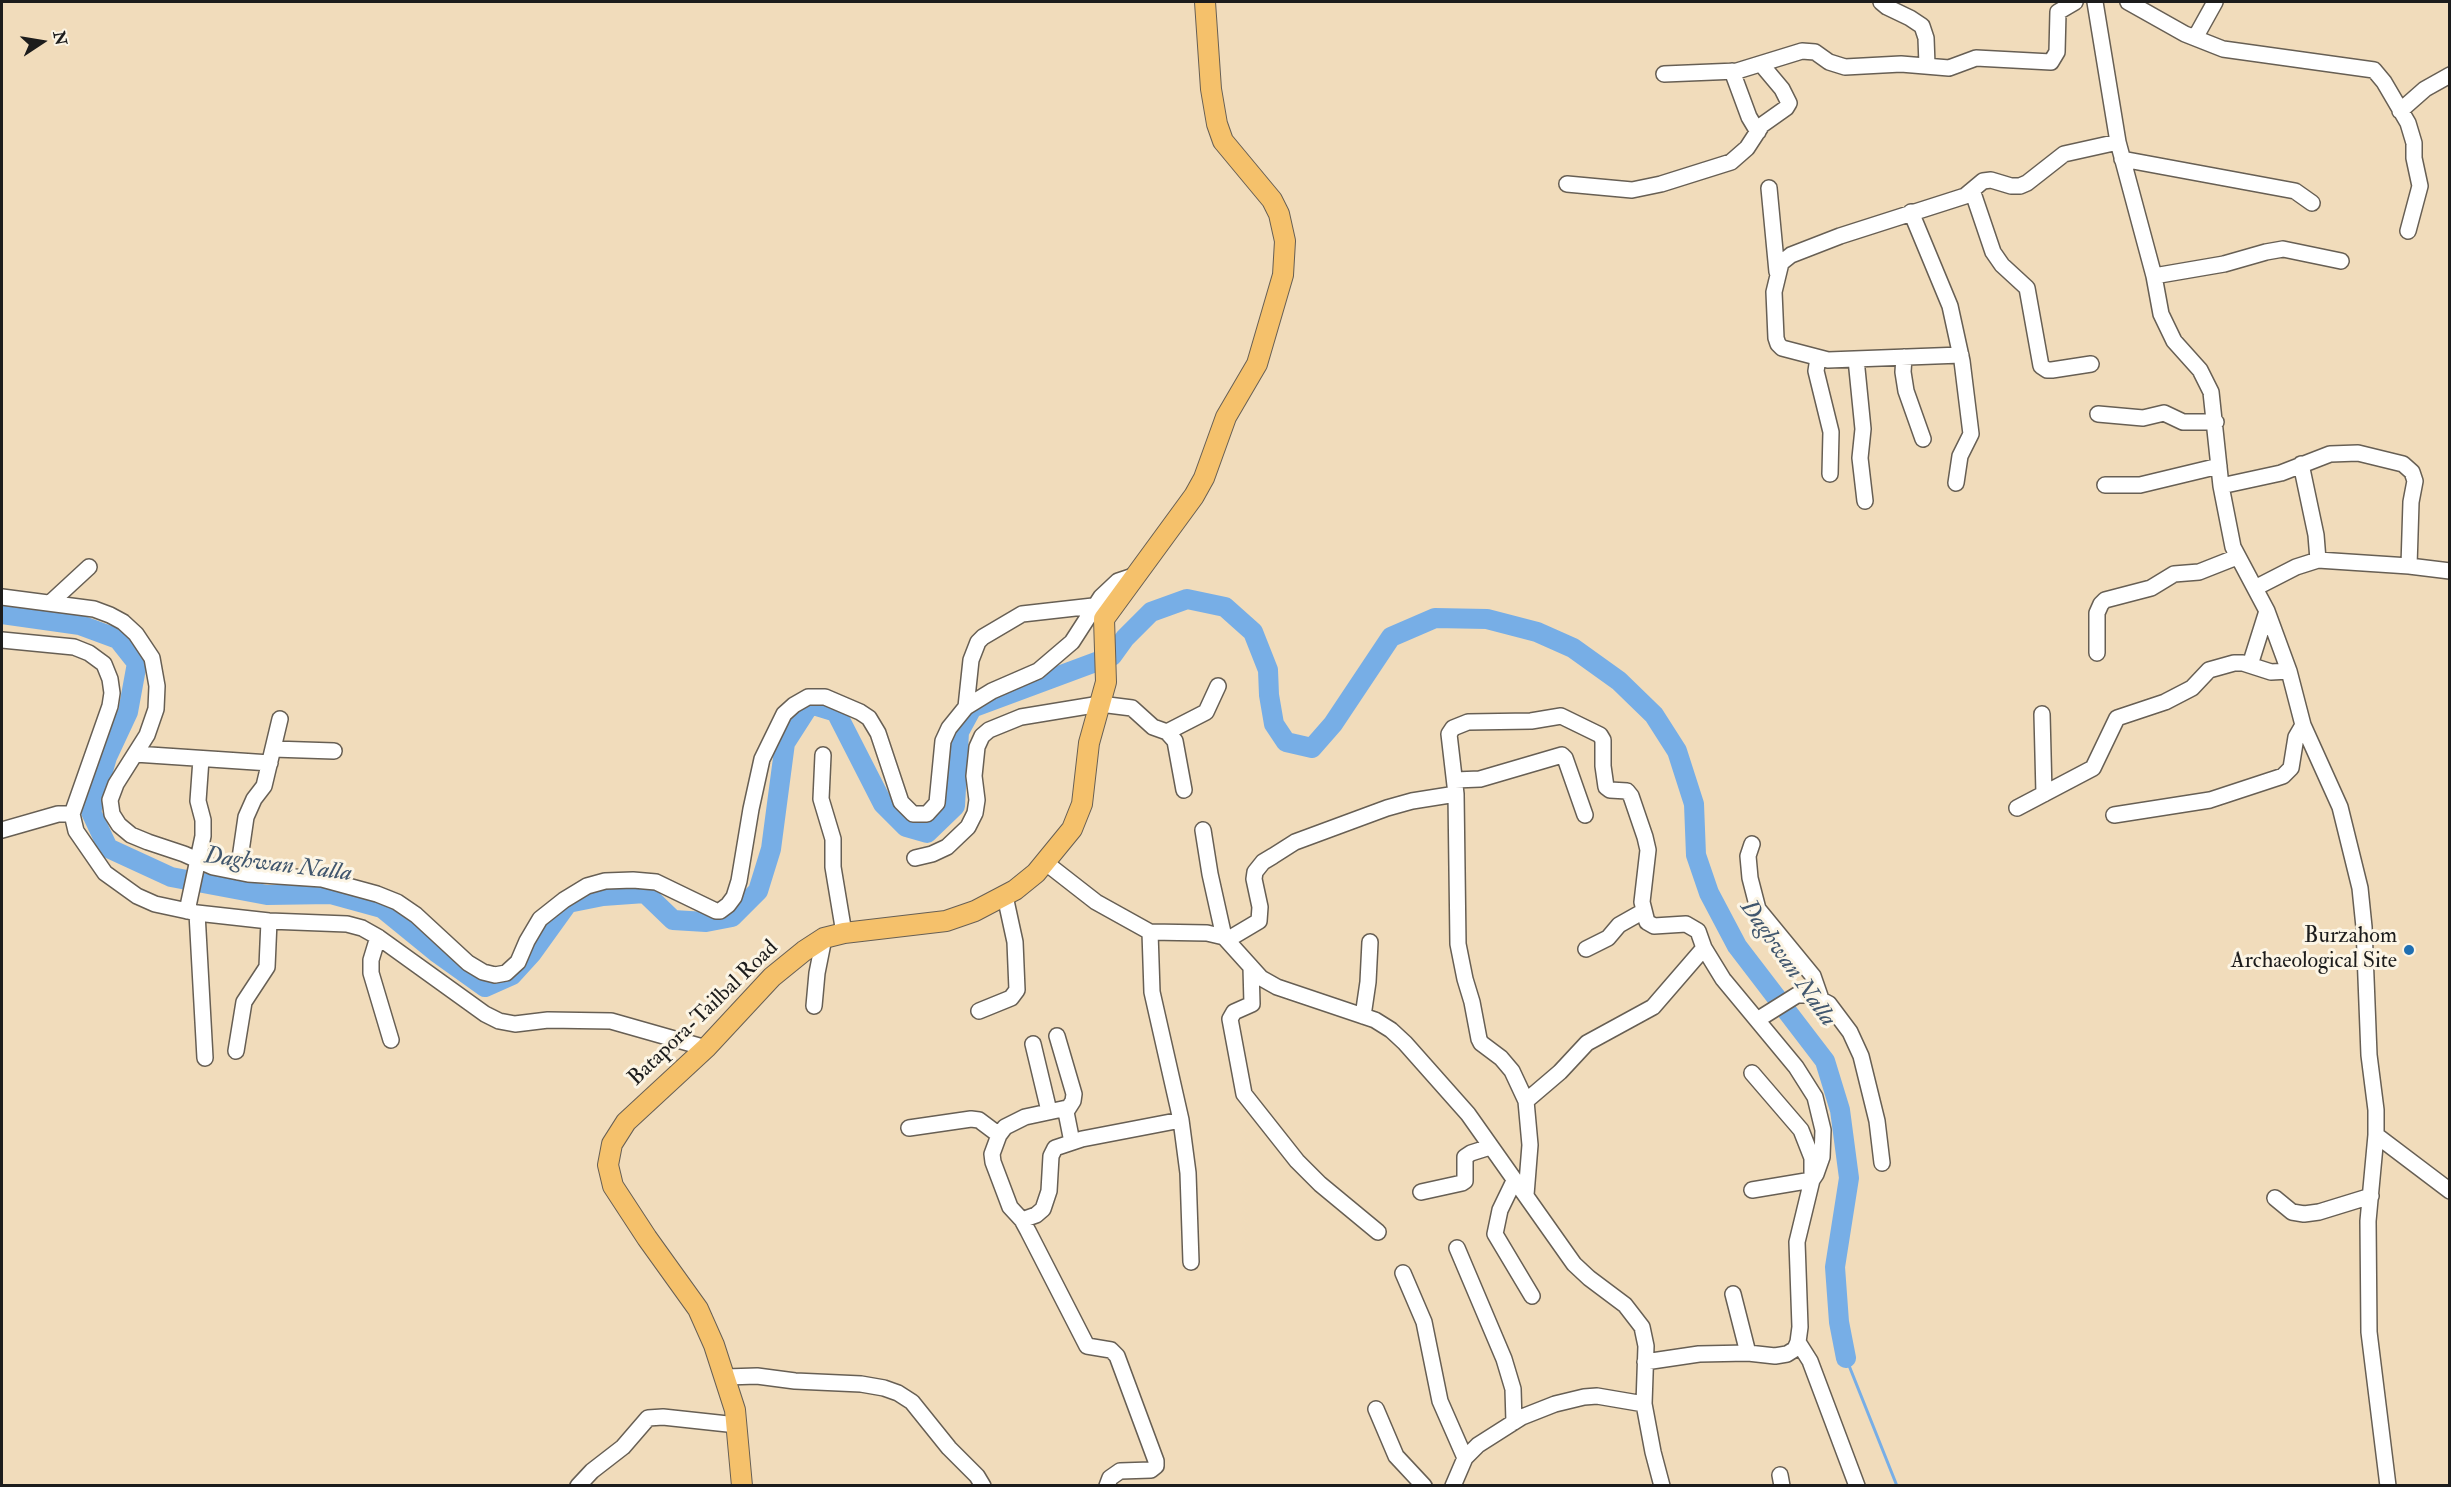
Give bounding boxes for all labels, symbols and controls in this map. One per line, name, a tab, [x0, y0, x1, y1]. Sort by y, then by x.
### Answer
north arrow	[12, 12, 72, 72]
text: N	[48, 29, 71, 47]
water label: Daghwan Nalla	[203, 843, 353, 889]
water label: Daghwan Nalla	[1733, 895, 1841, 1033]
place label: Burzahom Archaeological Site	[2231, 924, 2397, 975]
street label: Batapora-Tailbal Road	[624, 936, 784, 1092]
marker: Burzahom Archaeological Site	[2402, 943, 2416, 957]

